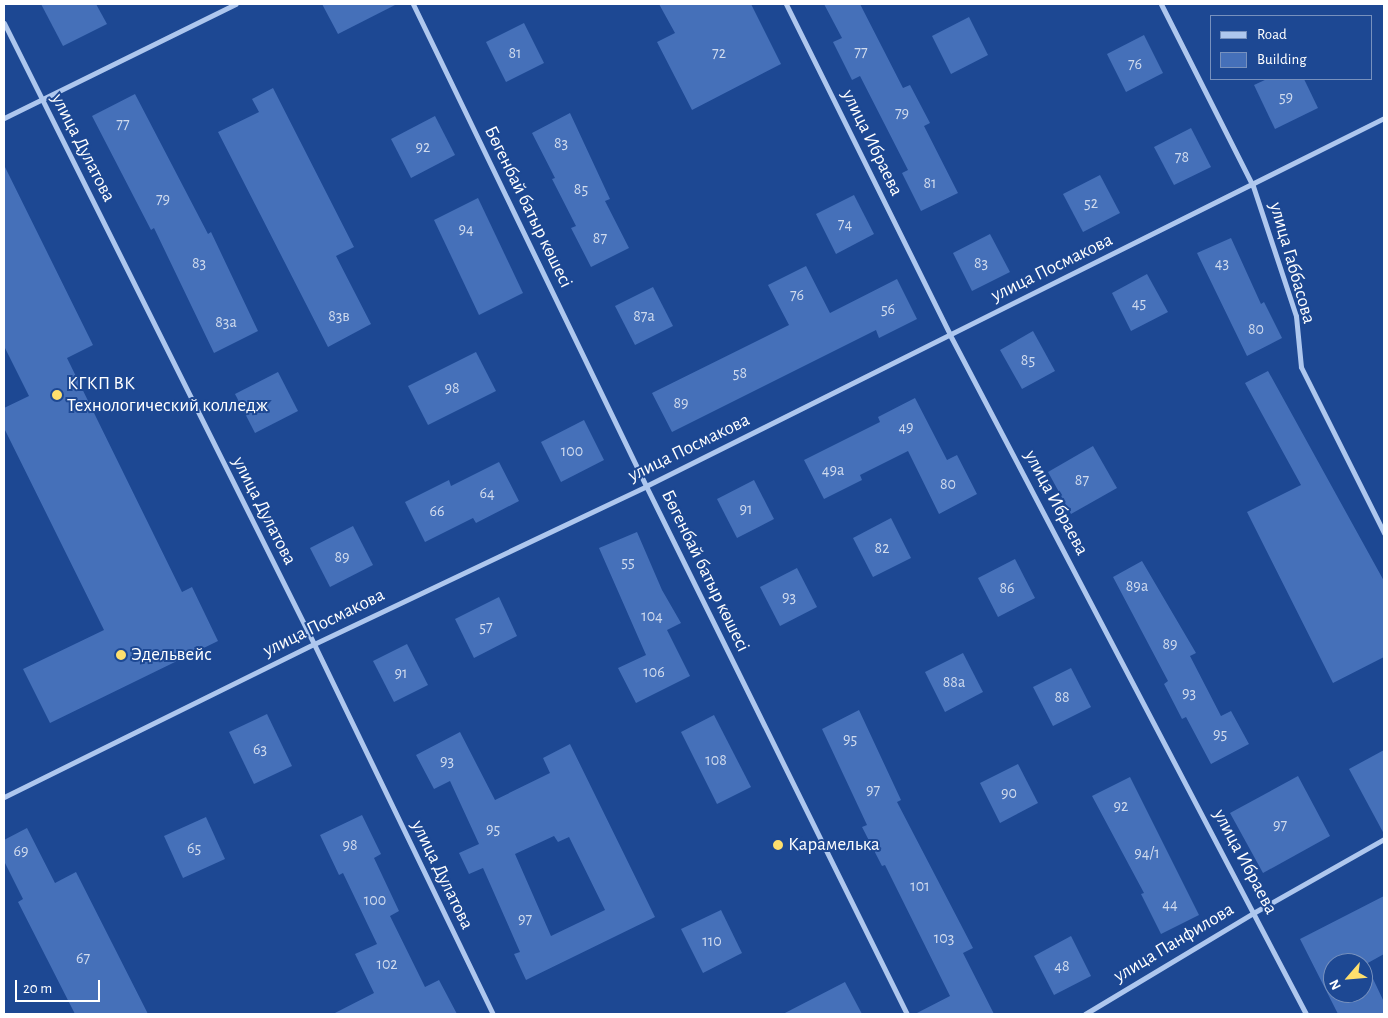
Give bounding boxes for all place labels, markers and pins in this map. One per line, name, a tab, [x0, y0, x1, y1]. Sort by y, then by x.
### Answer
place label: КГКП ВК Технологический колледж	[67, 373, 268, 417]
marker: КГКП ВК Технологический колледж	[51, 389, 63, 401]
place label: Эдельвейс	[131, 644, 212, 666]
marker: Эдельвейс	[115, 649, 127, 661]
place label: Карамелька	[788, 834, 880, 856]
marker: Карамелька	[772, 839, 784, 851]

